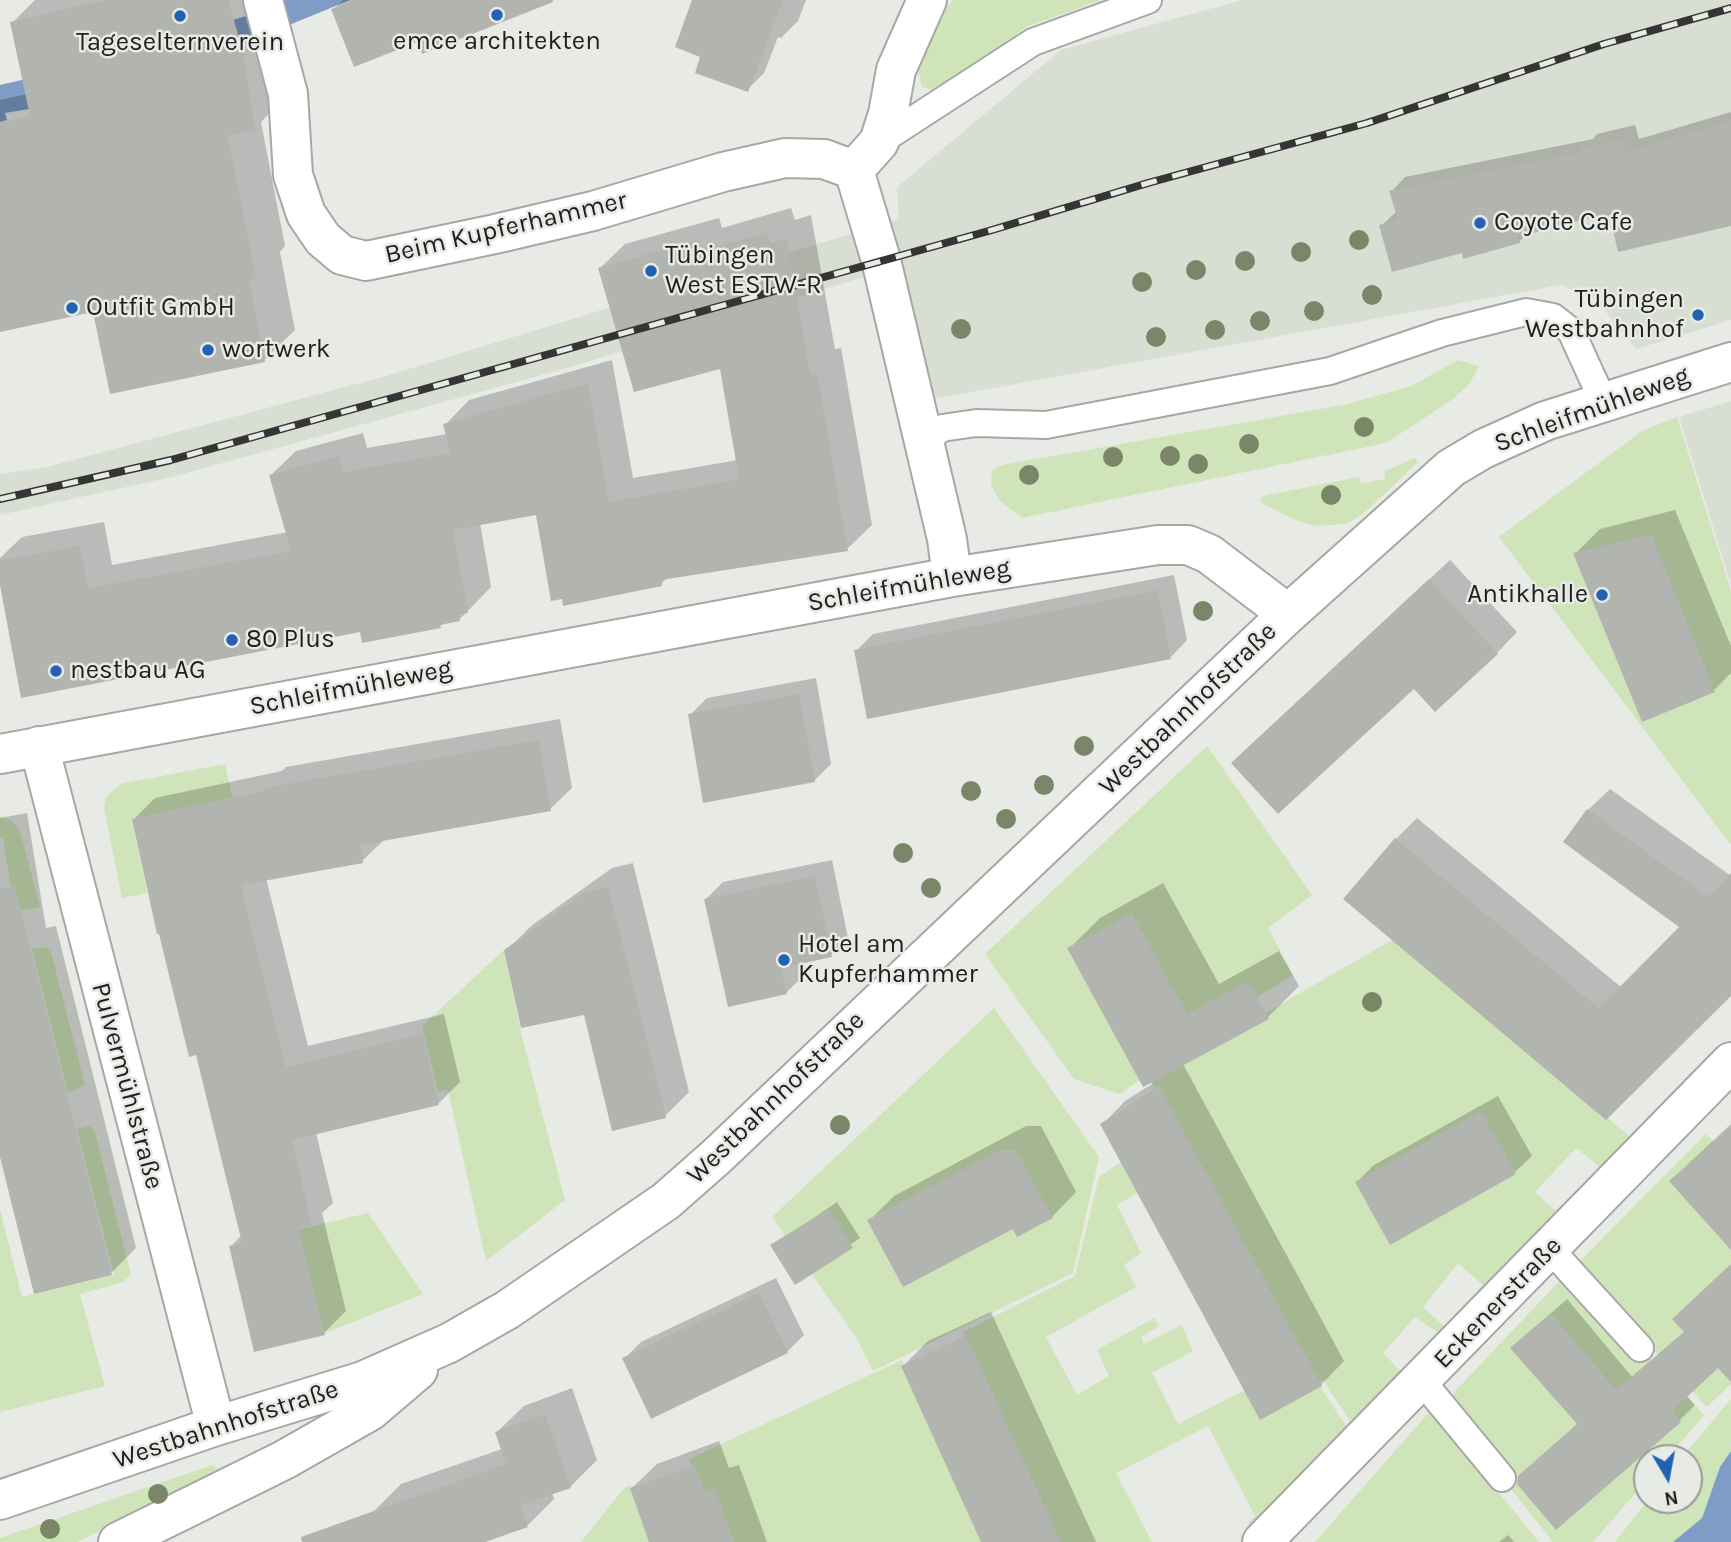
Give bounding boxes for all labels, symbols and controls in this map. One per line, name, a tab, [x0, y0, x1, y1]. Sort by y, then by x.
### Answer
marker: emce architekten	[489, 7, 505, 23]
marker: Tageselternverein	[172, 8, 188, 24]
place label: emce architekten	[393, 26, 601, 58]
place label: Tageselternverein	[76, 27, 284, 59]
street label: Beim Kupferhammer	[382, 185, 630, 271]
place label: Coyote Cafe	[1494, 207, 1632, 239]
marker: Coyote Cafe	[1472, 215, 1488, 231]
place label: Tübingen West ESTW-R	[665, 240, 822, 302]
marker: Tübingen West ESTW-R	[643, 263, 659, 279]
place label: Tübingen Westbahnhof	[1525, 284, 1684, 346]
place label: Outfit GmbH	[86, 292, 235, 324]
marker: Outfit GmbH	[64, 300, 80, 316]
marker: Tübingen Westbahnhof	[1690, 307, 1706, 323]
place label: wortwerk	[222, 334, 330, 366]
marker: wortwerk	[200, 342, 216, 358]
street label: Schleifmühleweg	[1490, 360, 1694, 460]
street label: Schleifmühleweg	[805, 553, 1013, 619]
place label: Antikhalle	[1467, 579, 1588, 611]
marker: Antikhalle	[1594, 587, 1610, 603]
street label: Westbahnhofstraße	[1093, 616, 1283, 802]
place label: 80 Plus	[246, 624, 335, 656]
marker: 80 Plus	[224, 632, 240, 648]
street label: Schleifmühleweg	[247, 653, 455, 723]
place label: nestbau AG	[70, 655, 206, 687]
marker: nestbau AG	[48, 663, 64, 679]
place label: Hotel am Kupferhammer	[798, 929, 978, 990]
marker: Hotel am Kupferhammer	[776, 952, 792, 968]
street label: Pulvermühlstraße	[84, 979, 170, 1193]
street label: Westbahnhofstraße	[681, 1005, 871, 1191]
street label: Eckenerstraße	[1427, 1231, 1569, 1375]
street label: Westbahnhofstraße	[109, 1374, 343, 1476]
north arrow	[1633, 1444, 1703, 1514]
text: N	[1663, 1486, 1680, 1510]

